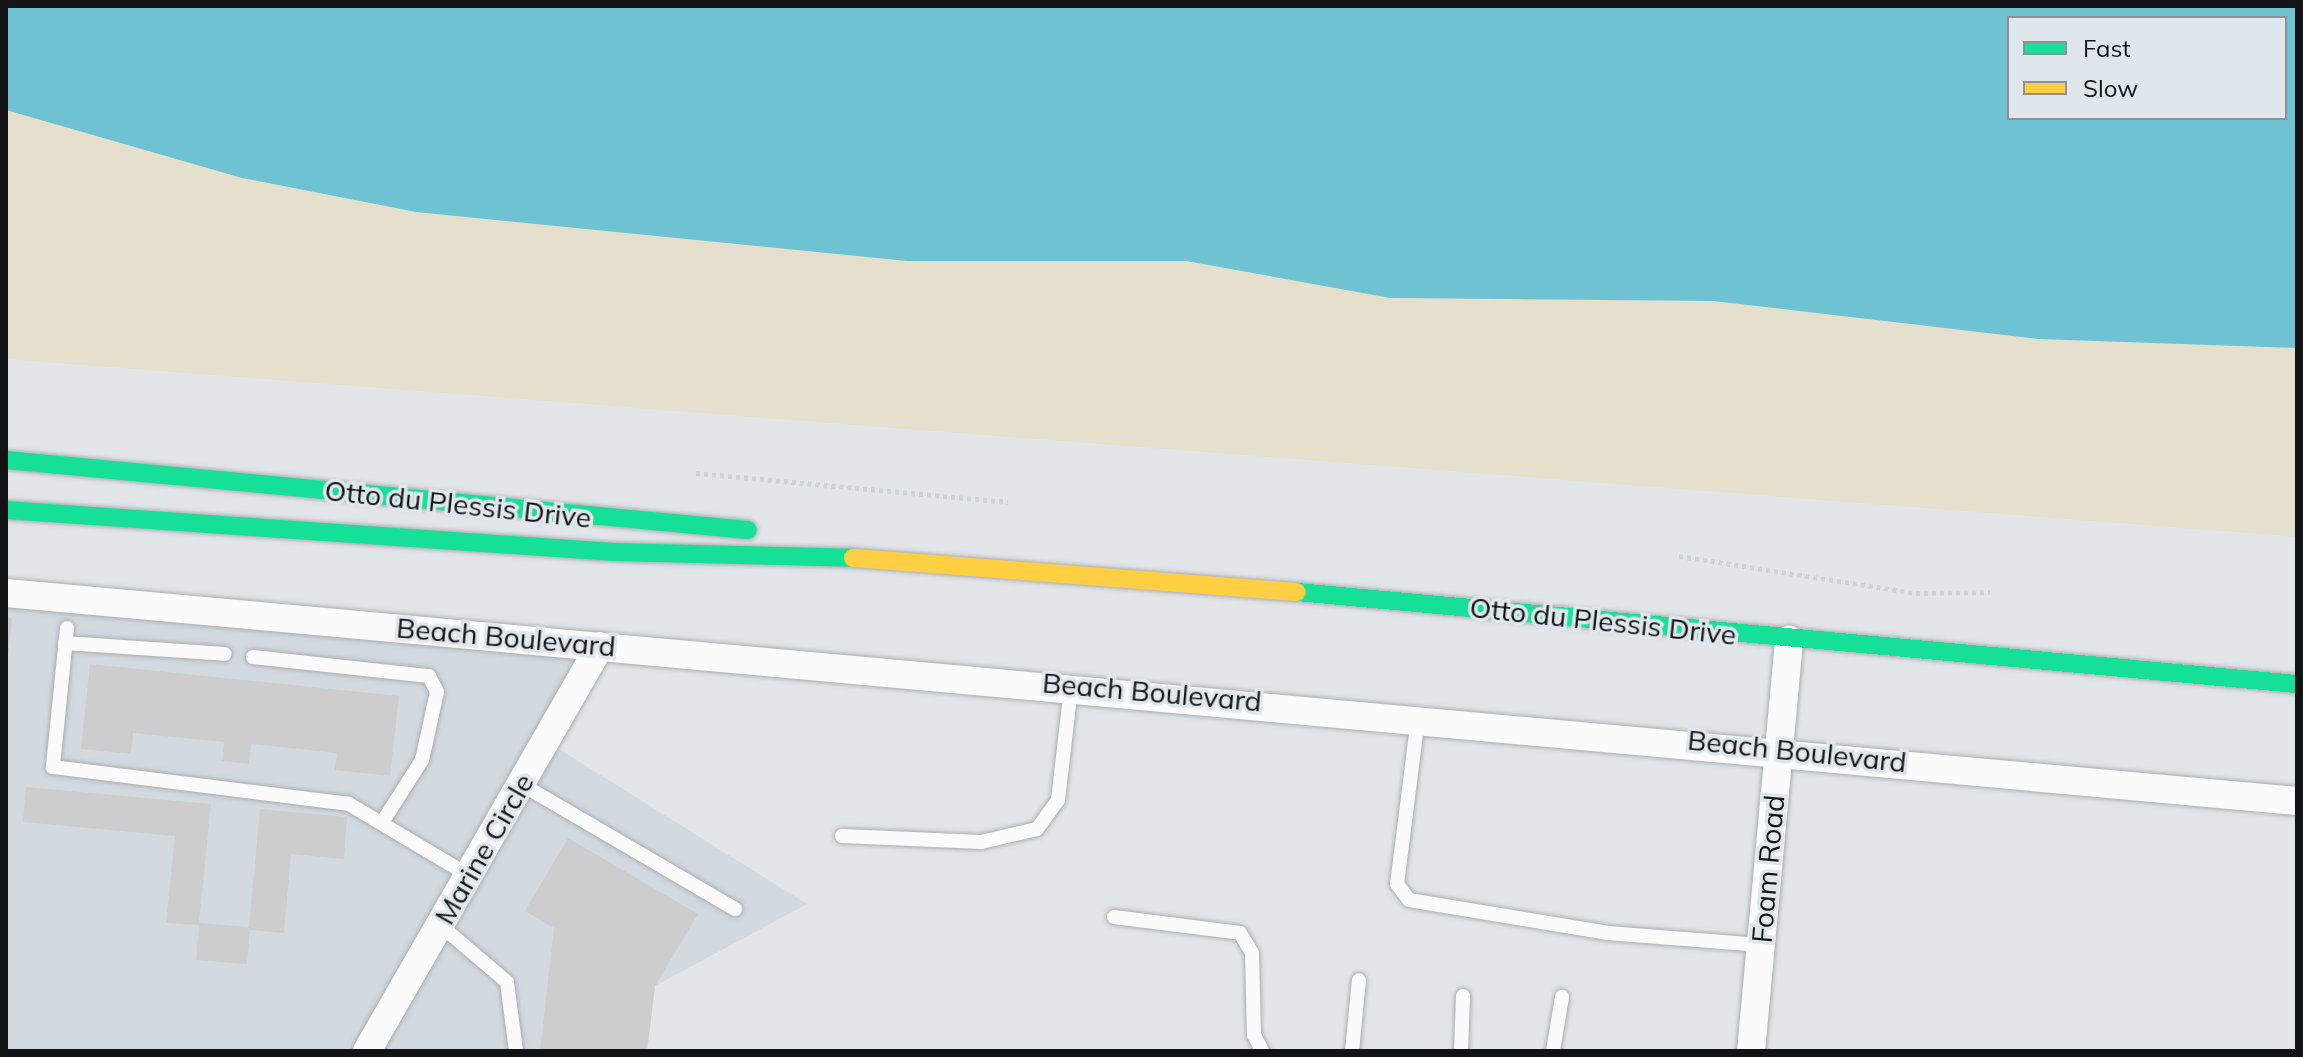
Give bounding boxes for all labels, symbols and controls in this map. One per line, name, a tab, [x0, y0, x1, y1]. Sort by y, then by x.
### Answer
legend	[2007, 16, 2287, 120]
text: Fast	[2083, 33, 2131, 63]
text: Slow	[2083, 73, 2138, 103]
street label: Otto du Plessis Drive	[323, 473, 593, 535]
street label: Otto du Plessis Drive	[1468, 590, 1738, 652]
street label: Beach Boulevard	[395, 611, 617, 663]
street label: Beach Boulevard	[1041, 666, 1263, 718]
street label: Beach Boulevard	[1686, 723, 1908, 779]
street label: Marine Circle	[427, 768, 541, 930]
street label: Foam Road	[1745, 794, 1791, 944]

